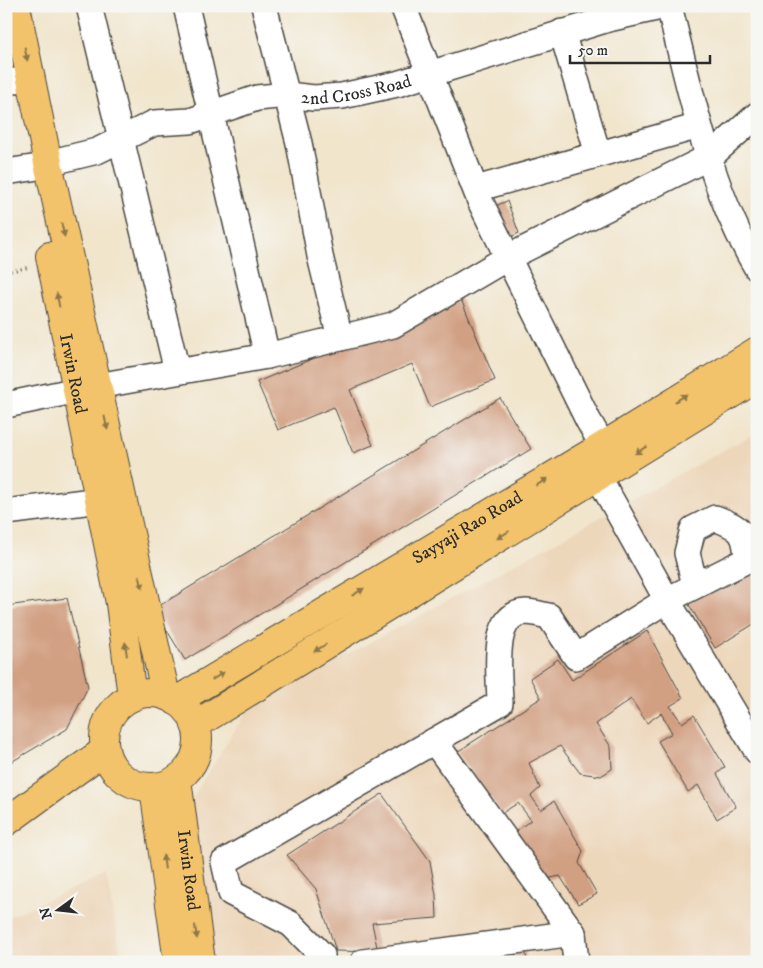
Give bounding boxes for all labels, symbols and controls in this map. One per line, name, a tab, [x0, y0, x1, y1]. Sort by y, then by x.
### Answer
scale bar	[570, 32, 710, 64]
text: 50 m	[578, 41, 608, 60]
one-way arrow	[22, 46, 30, 62]
street label: 2nd Cross Road	[300, 70, 414, 110]
one-way arrow	[59, 223, 67, 238]
one-way arrow	[54, 292, 62, 308]
street label: Irwin Road	[54, 332, 92, 416]
one-way arrow	[675, 393, 688, 402]
one-way arrow	[102, 415, 110, 431]
one-way arrow	[634, 445, 647, 455]
one-way arrow	[536, 478, 549, 487]
street label: Sayyaji Rao Road	[409, 487, 527, 569]
one-way arrow	[496, 531, 509, 540]
one-way arrow	[137, 574, 145, 589]
one-way arrow	[351, 588, 364, 597]
one-way arrow	[122, 640, 130, 656]
one-way arrow	[313, 644, 326, 653]
one-way arrow	[212, 671, 225, 680]
street label: Irwin Road	[172, 829, 204, 912]
one-way arrow	[160, 853, 168, 869]
north arrow	[32, 886, 82, 936]
text: N	[36, 905, 57, 921]
one-way arrow	[192, 924, 200, 940]

